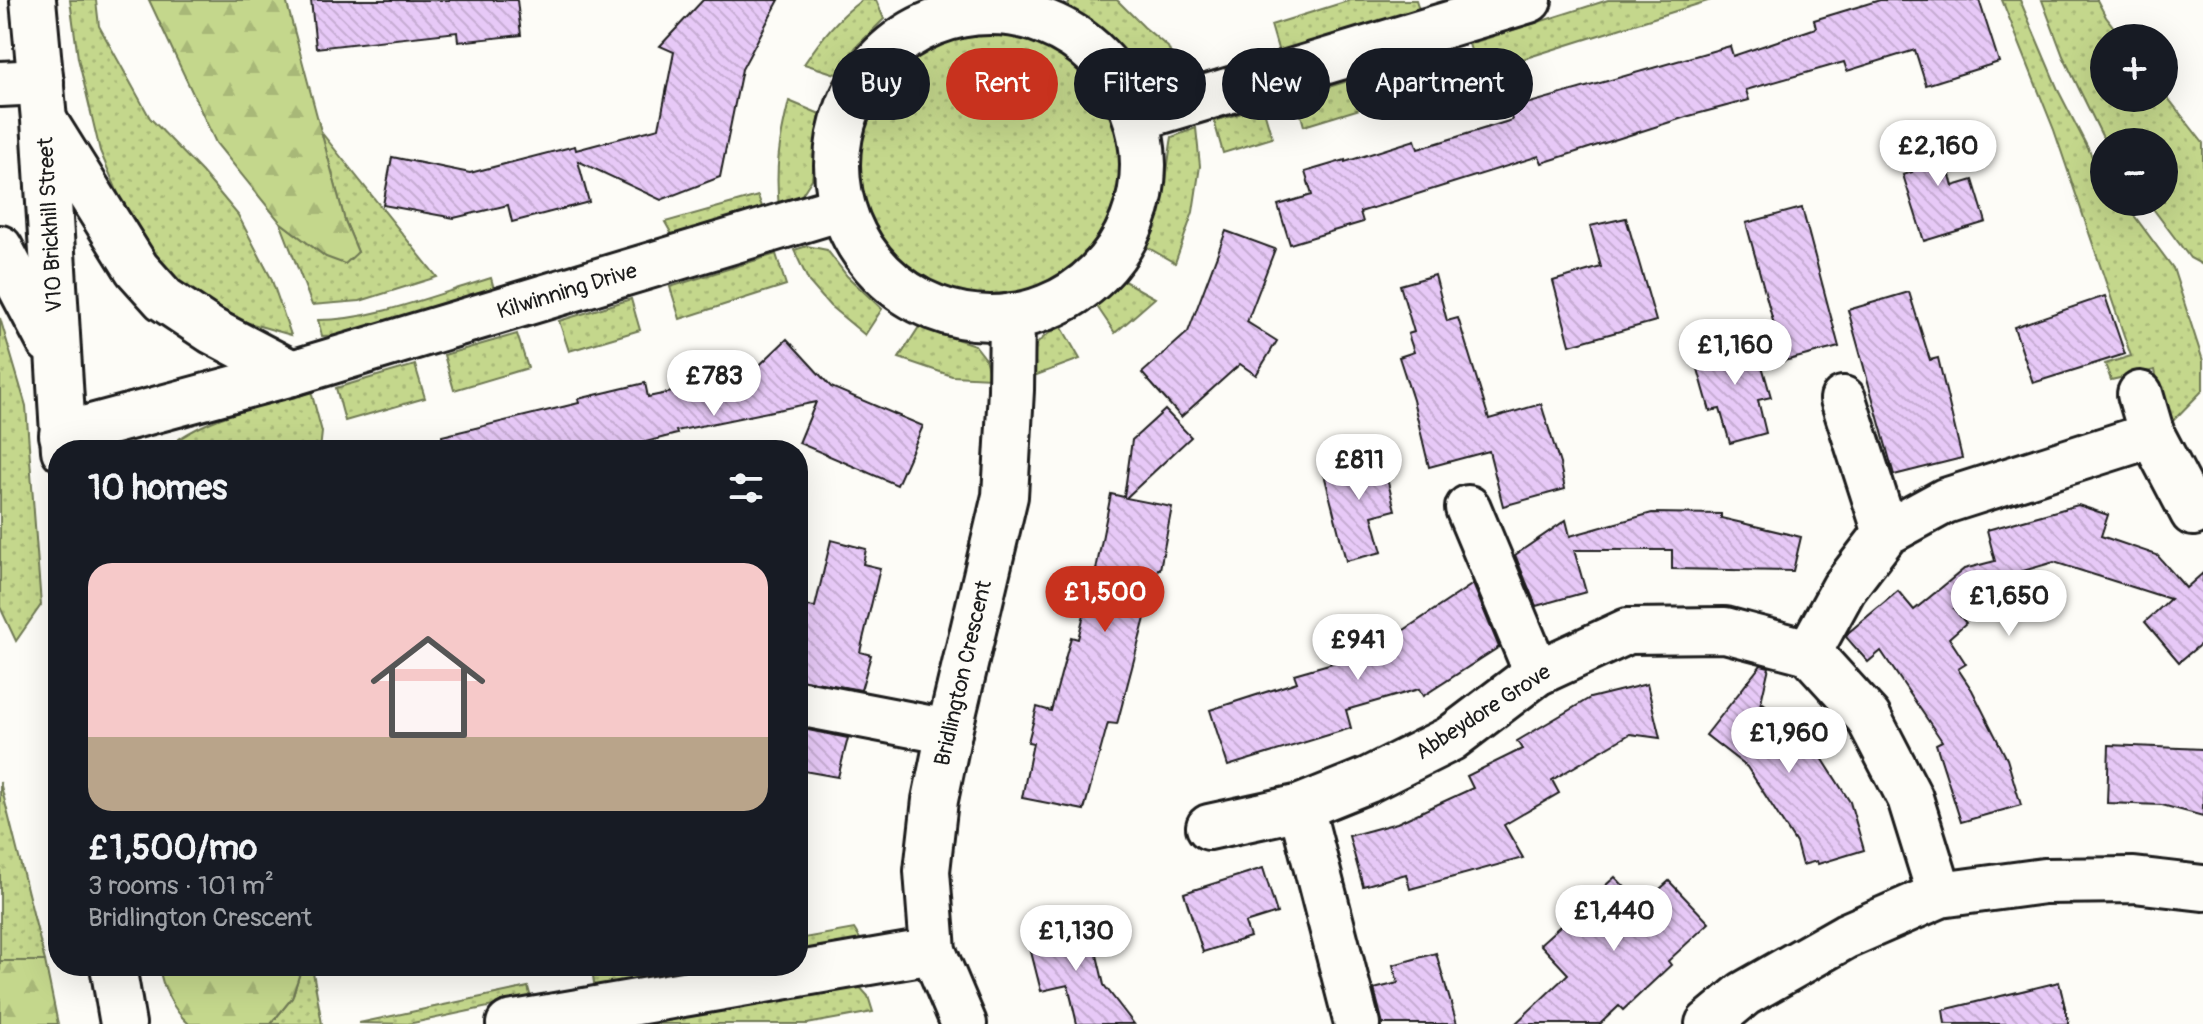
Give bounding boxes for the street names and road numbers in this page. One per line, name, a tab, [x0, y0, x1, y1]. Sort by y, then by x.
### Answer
street label: V10 Brickhill Street	[31, 137, 69, 313]
street label: Kilwinning Drive	[494, 256, 640, 326]
street label: Bridlington Crescent	[928, 577, 998, 768]
street label: Abbeydore Grove	[1410, 658, 1556, 766]

